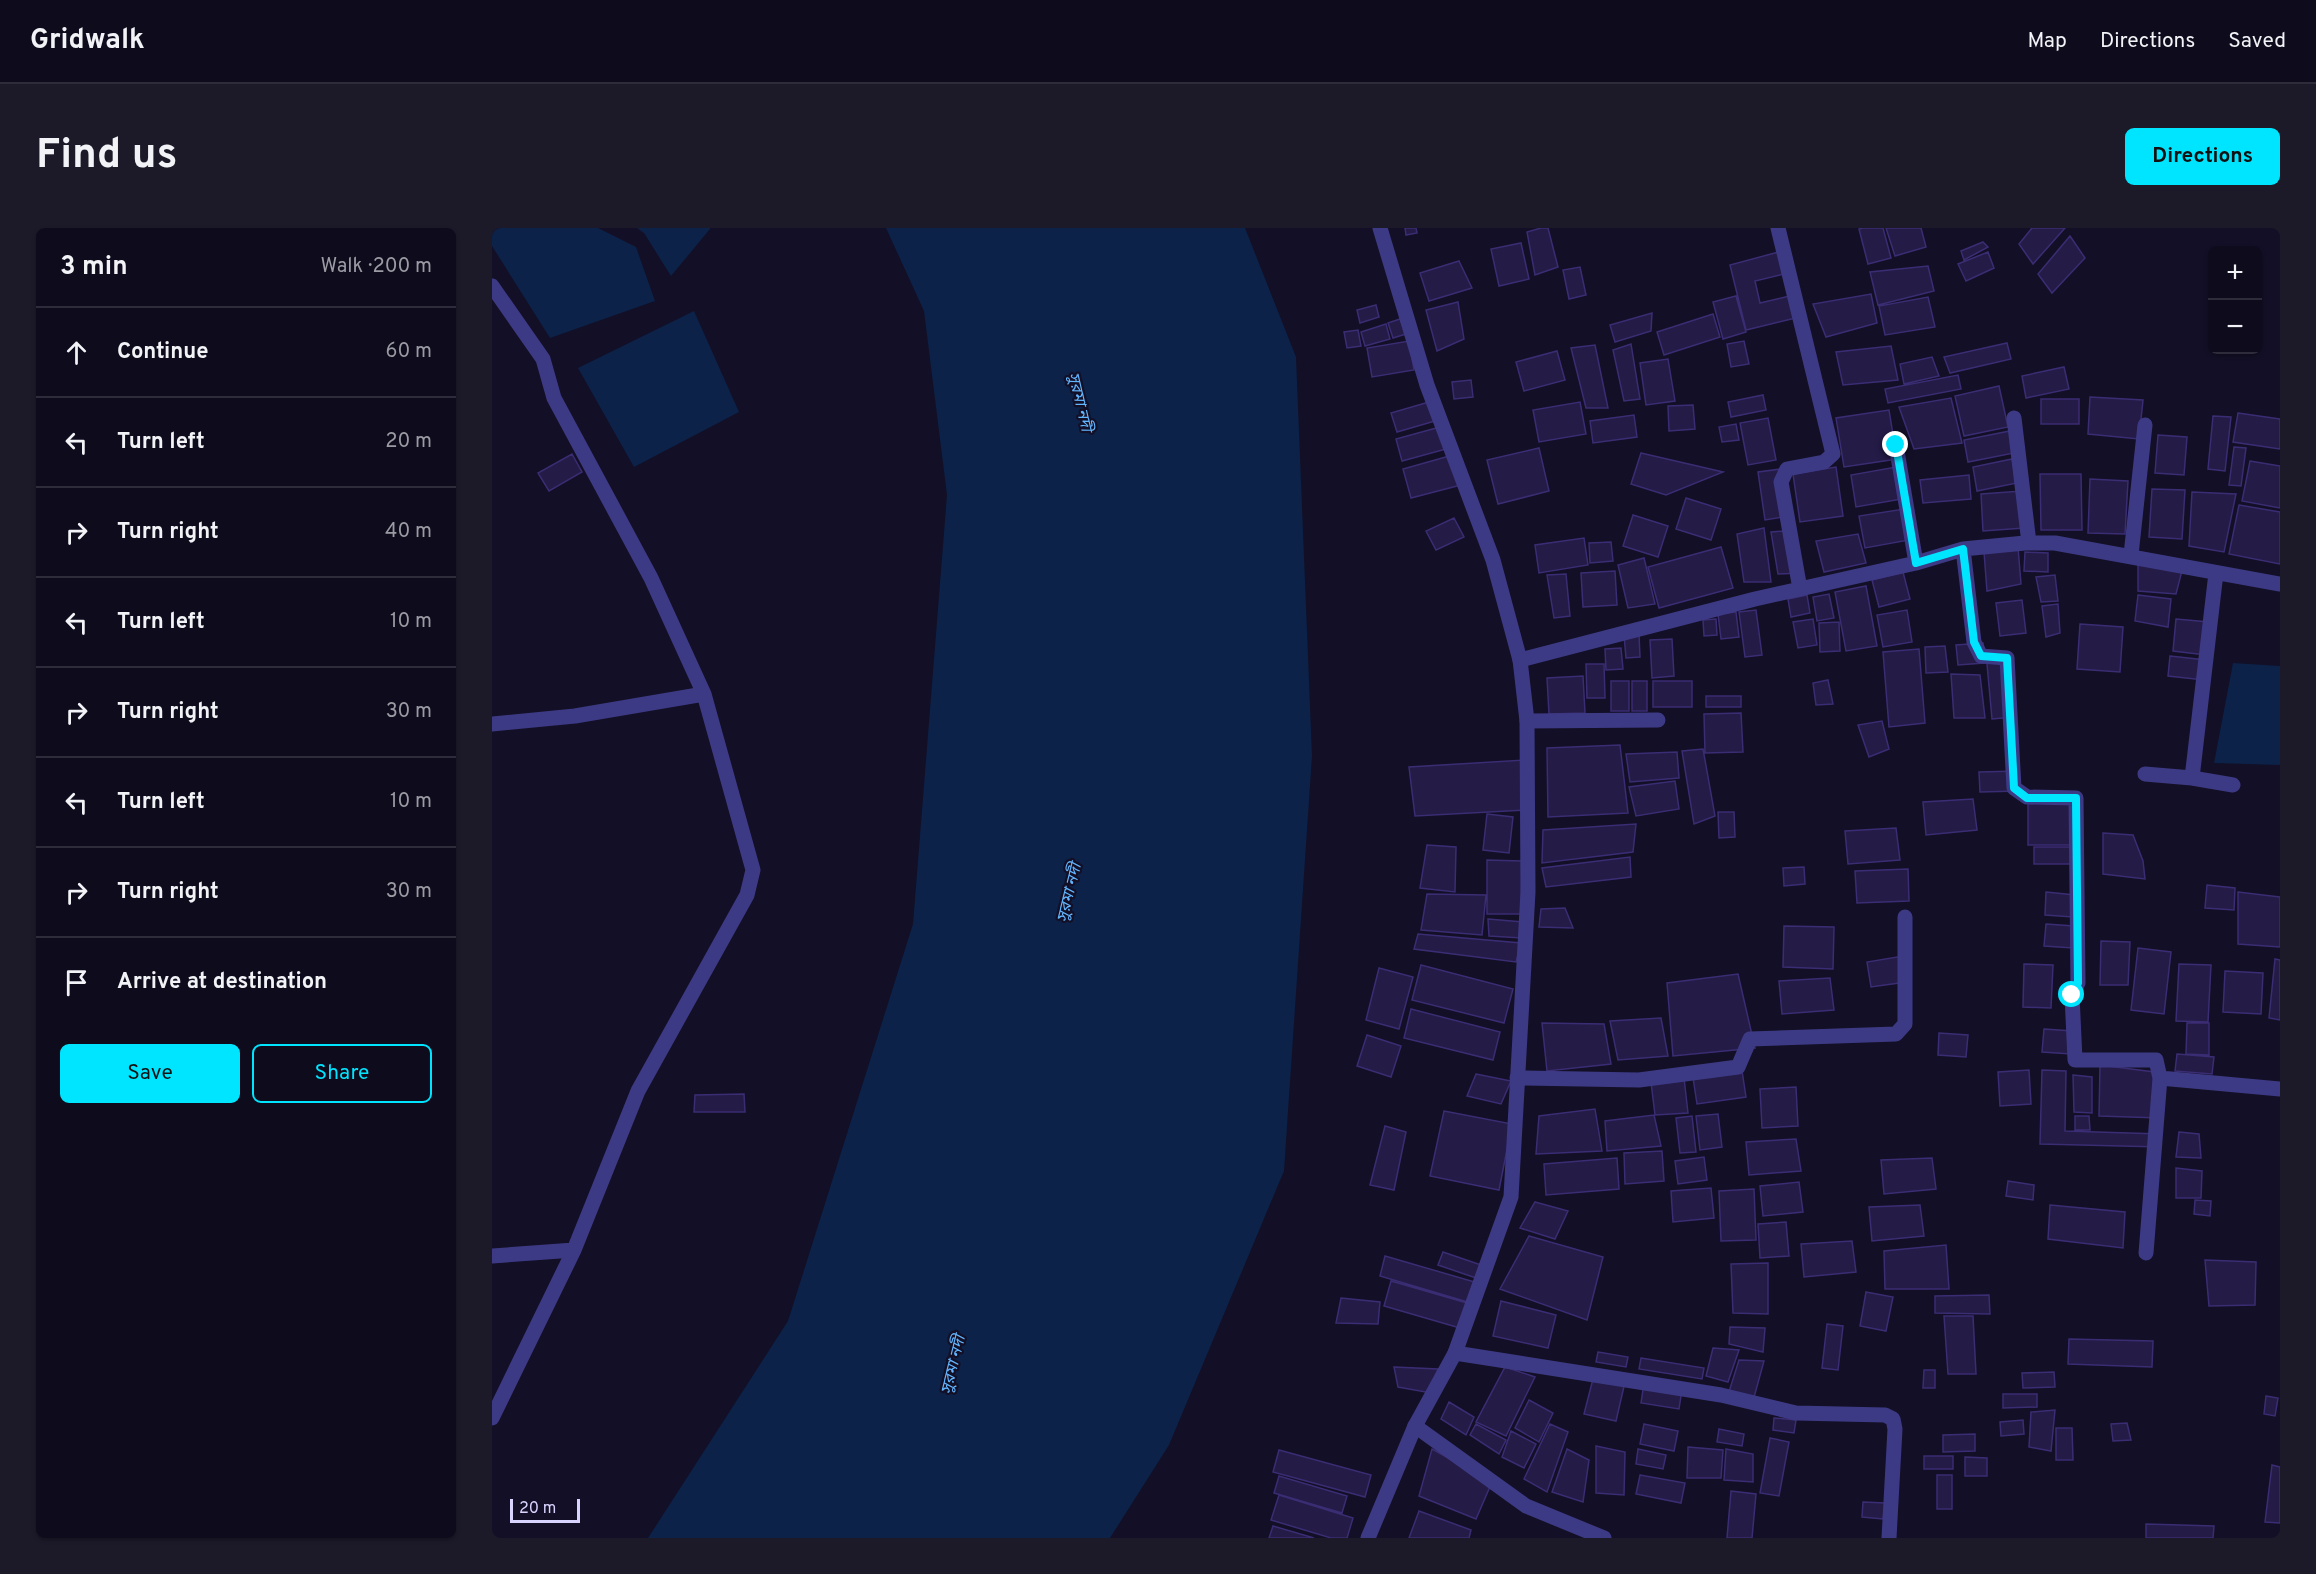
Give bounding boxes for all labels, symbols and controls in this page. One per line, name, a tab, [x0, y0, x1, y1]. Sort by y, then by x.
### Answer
text: Gridwalk	[30, 23, 145, 59]
text: Map	[2027, 28, 2067, 55]
text: Directions	[2100, 28, 2195, 55]
text: Saved	[2228, 28, 2286, 55]
button: Directions	[2125, 128, 2280, 185]
text: Find us	[36, 130, 177, 183]
map controls	[2208, 246, 2262, 354]
button: +	[2208, 246, 2262, 300]
text: 3 min	[60, 251, 128, 284]
text: Walk · 200 m	[321, 254, 432, 280]
button: −	[2208, 300, 2262, 354]
icon: ahead	[60, 336, 93, 369]
text: Continue	[117, 339, 208, 366]
text: 60 m	[386, 339, 432, 365]
water label: সুরমা নদী	[1063, 370, 1097, 436]
icon: left	[60, 426, 93, 459]
text: Turn left	[117, 429, 205, 456]
text: 20 m	[385, 429, 432, 455]
route end	[1882, 431, 1908, 457]
icon: right	[60, 516, 93, 549]
text: Turn right	[117, 519, 219, 546]
text: 40 m	[385, 519, 432, 545]
icon: left	[60, 606, 93, 639]
text: Turn left	[117, 609, 205, 636]
text: 10 m	[390, 609, 432, 635]
icon: right	[60, 696, 93, 729]
text: Turn right	[117, 699, 219, 726]
text: 30 m	[386, 699, 432, 725]
icon: left	[60, 786, 93, 819]
text: Turn left	[117, 789, 205, 816]
text: 10 m	[390, 789, 432, 815]
water label: সুরমা নদী	[1052, 859, 1088, 924]
icon: right	[60, 876, 93, 909]
text: Turn right	[117, 879, 219, 906]
text: 30 m	[386, 879, 432, 905]
icon: arrive	[60, 966, 93, 999]
text: Arrive at destination	[117, 969, 327, 996]
route start	[2058, 981, 2084, 1007]
button: Save	[60, 1044, 240, 1103]
button: Share	[252, 1044, 432, 1103]
water label: সুরমা নদী	[936, 1331, 972, 1396]
scale bar	[510, 1496, 580, 1524]
text: 20 m	[519, 1499, 556, 1519]

